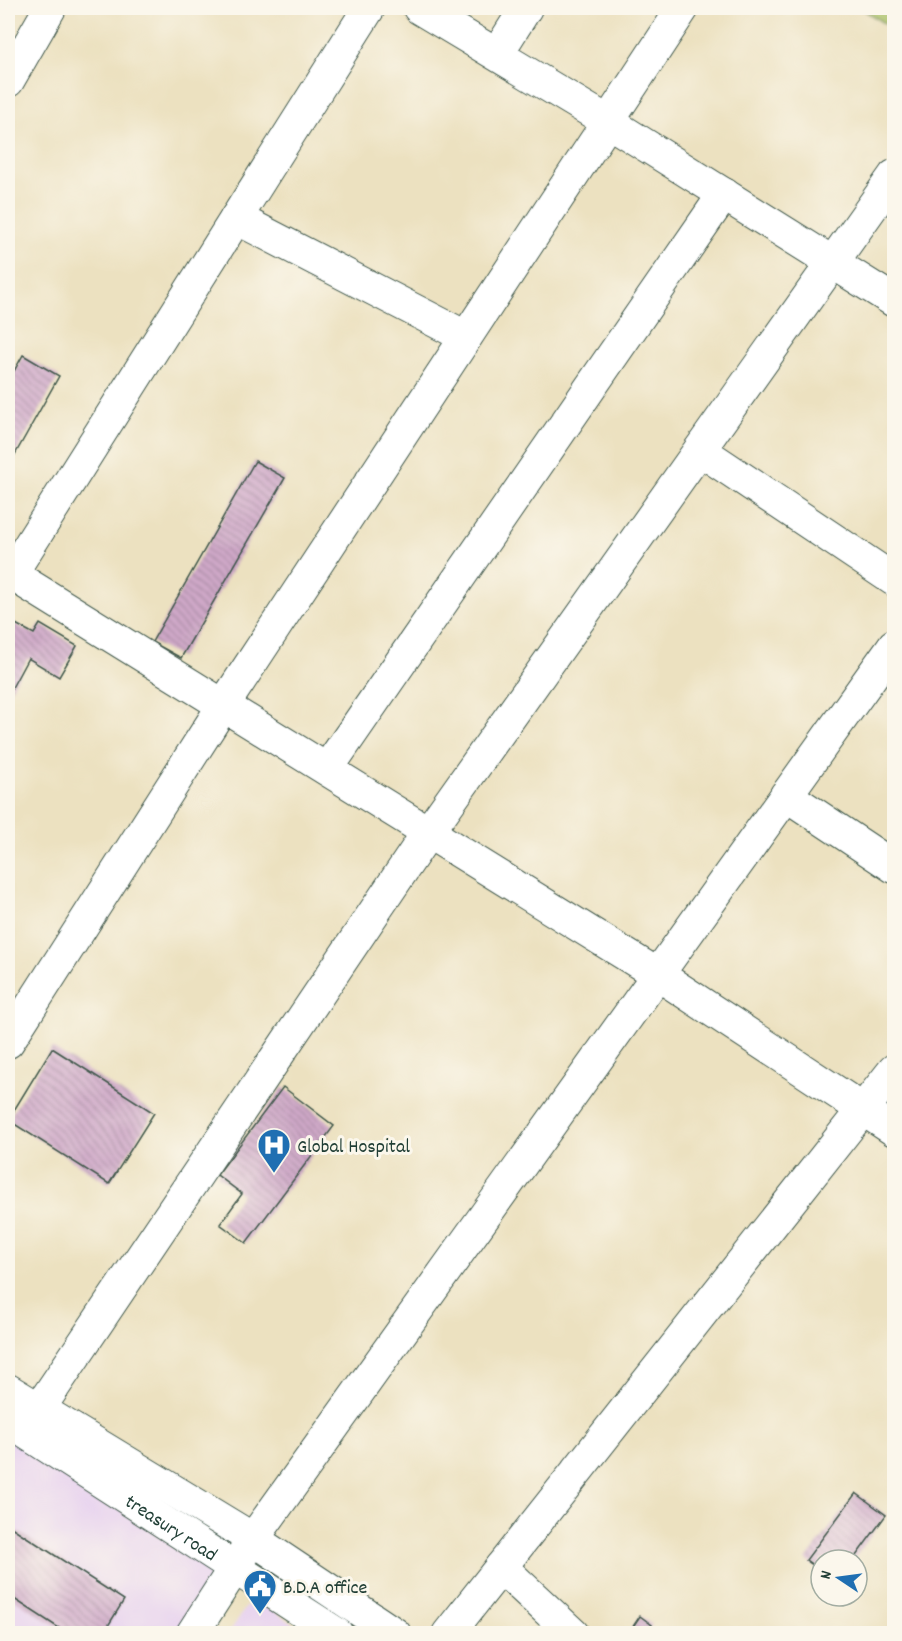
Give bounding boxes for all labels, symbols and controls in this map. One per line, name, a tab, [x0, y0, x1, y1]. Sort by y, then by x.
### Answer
hospital icon: Global Hospital	[256, 1127, 292, 1174]
place label: Global Hospital	[297, 1134, 410, 1162]
street label: treasury road	[118, 1489, 222, 1570]
north arrow	[809, 1548, 869, 1608]
public building icon: B.D.A office	[242, 1568, 278, 1615]
text: N	[815, 1569, 839, 1582]
place label: B.D.A office	[283, 1575, 368, 1603]

